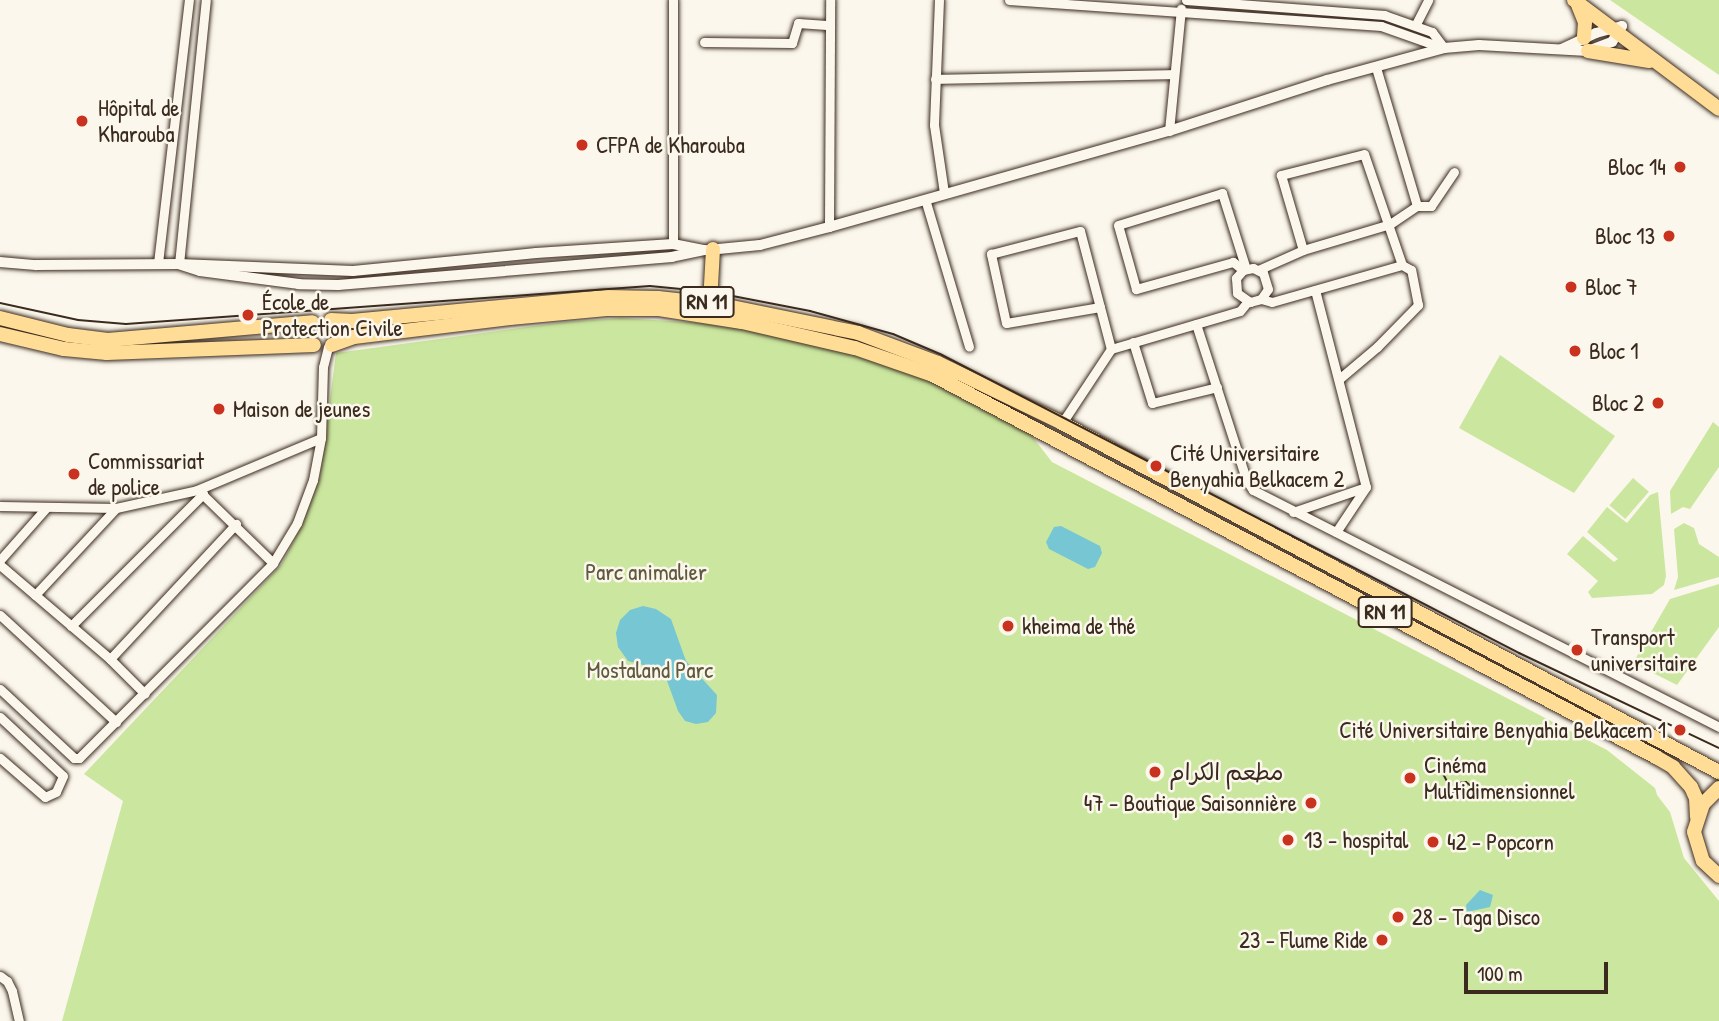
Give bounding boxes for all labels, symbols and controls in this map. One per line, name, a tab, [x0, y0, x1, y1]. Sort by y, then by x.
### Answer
place label: Hôpital de Kharouba	[98, 94, 179, 148]
marker: Hôpital de Kharouba	[72, 111, 92, 131]
place label: CFPA de Kharouba	[596, 131, 745, 159]
marker: CFPA de Kharouba	[574, 137, 590, 153]
place label: Bloc 14	[1608, 153, 1666, 181]
marker: Bloc 14	[1672, 159, 1688, 175]
place label: Bloc 13	[1595, 222, 1655, 250]
marker: Bloc 13	[1661, 228, 1677, 244]
place label: Bloc 7	[1585, 273, 1638, 301]
marker: Bloc 7	[1563, 279, 1579, 295]
road number: RN 11	[679, 284, 735, 320]
place label: École de Protection Civile	[262, 288, 403, 342]
marker: École de Protection Civile	[240, 307, 256, 323]
place label: Bloc 1	[1589, 337, 1639, 365]
marker: Bloc 1	[1567, 343, 1583, 359]
place label: Bloc 2	[1592, 389, 1644, 417]
place label: Maison de jeunes	[233, 395, 370, 423]
marker: Bloc 2	[1650, 395, 1666, 411]
marker: Maison de jeunes	[211, 401, 227, 417]
place label: Cité Universitaire Benyahia Belkacem 2	[1170, 439, 1344, 493]
place label: Commissariat de police	[88, 447, 204, 501]
marker: Cité Universitaire Benyahia Belkacem 2	[1148, 458, 1164, 474]
marker: Commissariat de police	[66, 466, 82, 482]
park label: Parc animalier	[585, 558, 707, 586]
road number: RN 11	[1357, 594, 1413, 630]
place label: kheima de thé	[1022, 612, 1136, 640]
marker: kheima de thé	[1000, 618, 1016, 634]
place label: Transport universitaire	[1591, 623, 1697, 677]
marker: Transport universitaire	[1569, 642, 1585, 658]
park label: Mostaland Parc	[587, 656, 713, 684]
place label: Cité Universitaire Benyahia Belkacem 1	[1339, 716, 1666, 744]
marker: Cité Universitaire Benyahia Belkacem 1	[1672, 722, 1688, 738]
place label: Cinéma Multidimensionnel	[1424, 751, 1575, 805]
place label: مطعم الكرام	[1169, 758, 1284, 786]
marker: مطعم الكرام	[1147, 764, 1163, 780]
marker: Cinéma Multidimensionnel	[1402, 770, 1418, 786]
place label: 47 - Boutique Saisonnière	[1084, 789, 1297, 817]
marker: 47 - Boutique Saisonnière	[1303, 795, 1319, 811]
place label: 13 - hospital	[1304, 826, 1408, 854]
place label: 42 - Popcorn	[1447, 828, 1554, 856]
marker: 13 - hospital	[1278, 830, 1298, 850]
marker: 42 - Popcorn	[1425, 834, 1441, 850]
place label: 28 - Taga Disco	[1412, 903, 1540, 931]
marker: 28 - Taga Disco	[1390, 909, 1406, 925]
place label: 23 - Flume Ride	[1239, 926, 1368, 954]
marker: 23 - Flume Ride	[1374, 932, 1390, 948]
scale bar	[1467, 948, 1610, 992]
text: 100 m	[1477, 959, 1523, 988]

